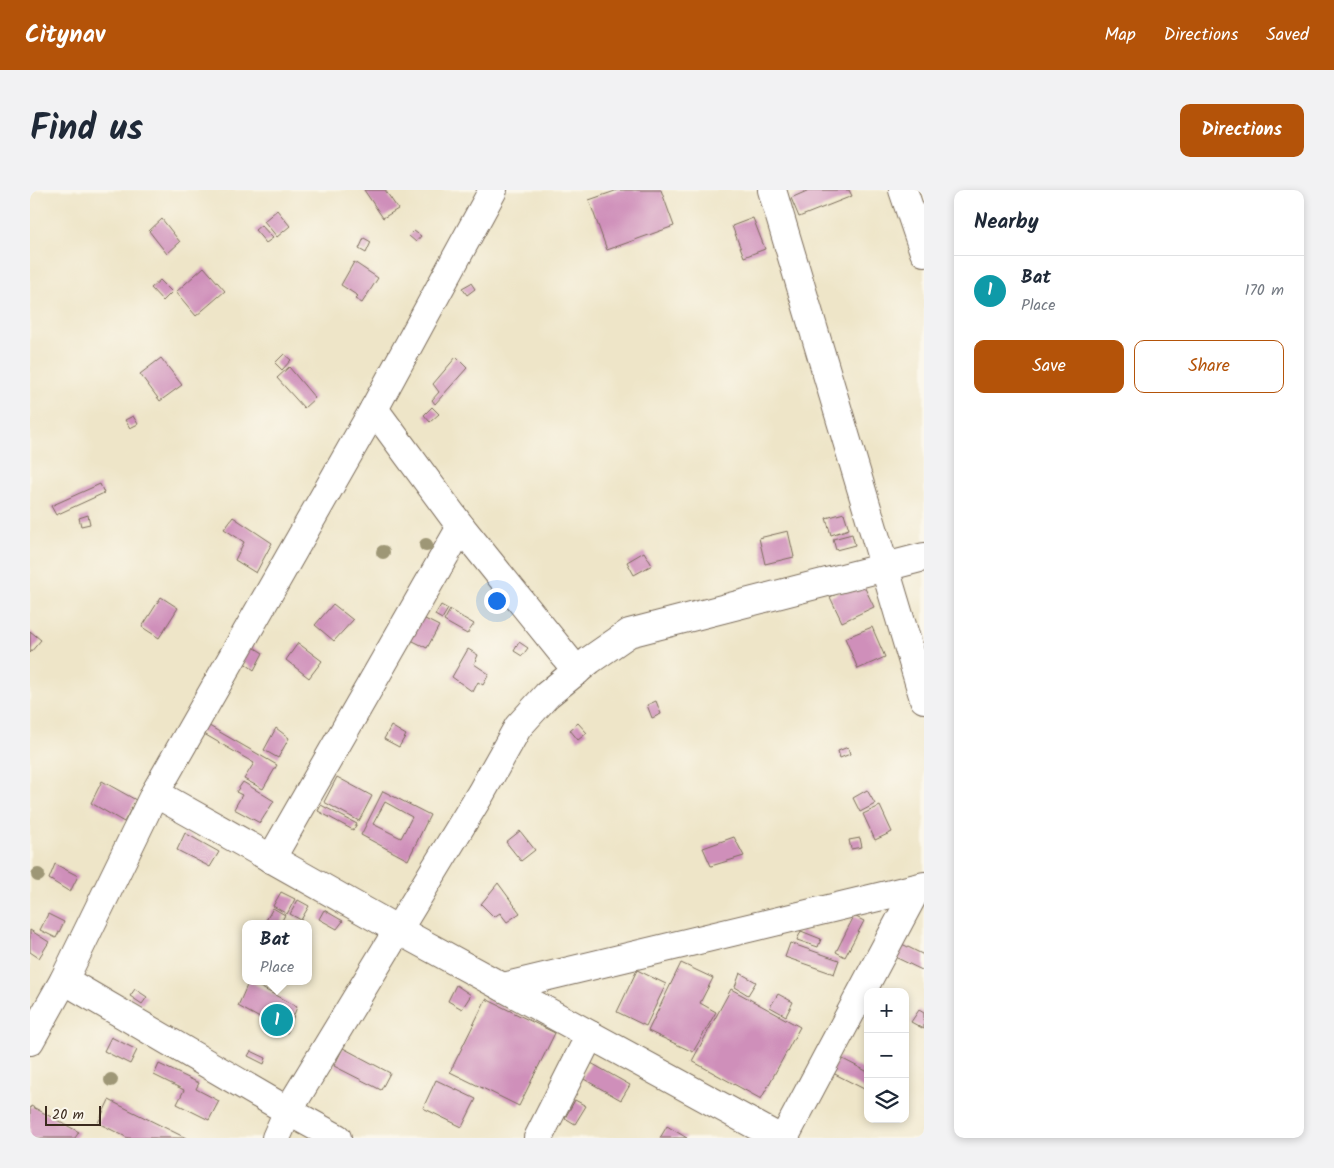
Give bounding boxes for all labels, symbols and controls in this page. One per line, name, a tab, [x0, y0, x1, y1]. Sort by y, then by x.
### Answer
text: Citynav	[25, 16, 105, 55]
text: Map	[1104, 21, 1136, 50]
text: Directions	[1164, 21, 1238, 50]
text: Saved	[1266, 21, 1309, 50]
text: Find us	[30, 102, 143, 158]
button: Directions	[1180, 104, 1304, 157]
text: Nearby	[974, 206, 1039, 239]
text: Bat	[1021, 263, 1051, 293]
text: 1	[988, 278, 992, 303]
text: 170 m	[1244, 278, 1284, 303]
text: Place	[1021, 293, 1055, 318]
button: Save	[974, 340, 1124, 393]
button: Share	[1134, 340, 1284, 393]
your location	[484, 588, 510, 614]
popup	[242, 920, 312, 985]
text: Bat	[260, 925, 290, 955]
text: Place	[260, 955, 294, 980]
map controls	[864, 988, 909, 1123]
button: +	[864, 988, 909, 1033]
pin: 1	[261, 1001, 293, 1039]
button: −	[864, 1033, 909, 1078]
button: layers	[864, 1078, 909, 1123]
scale bar	[45, 1103, 101, 1126]
text: 20 m	[52, 1104, 84, 1126]

